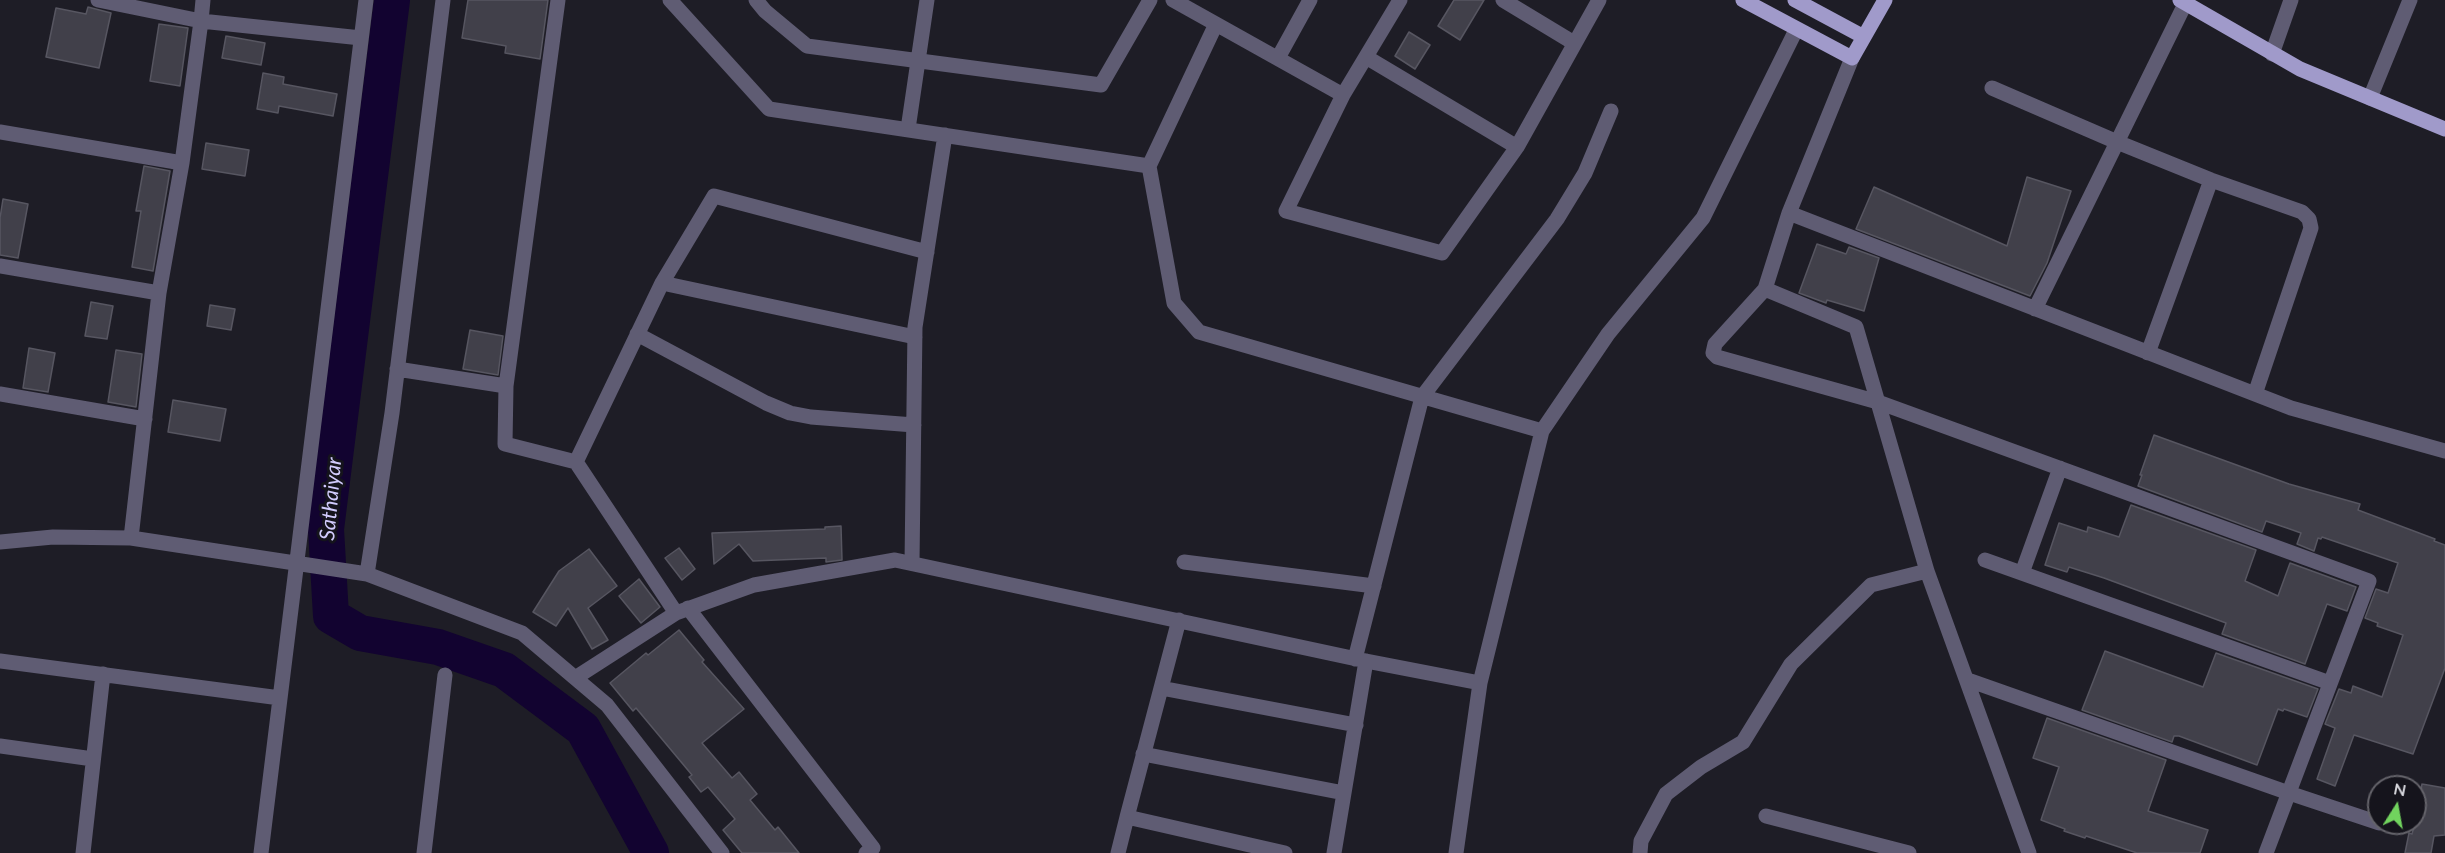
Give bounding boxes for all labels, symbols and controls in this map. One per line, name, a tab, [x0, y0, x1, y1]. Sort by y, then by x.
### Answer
water label: Sathaiyar	[315, 457, 347, 541]
north arrow	[2367, 775, 2427, 835]
text: N	[2392, 778, 2408, 799]

